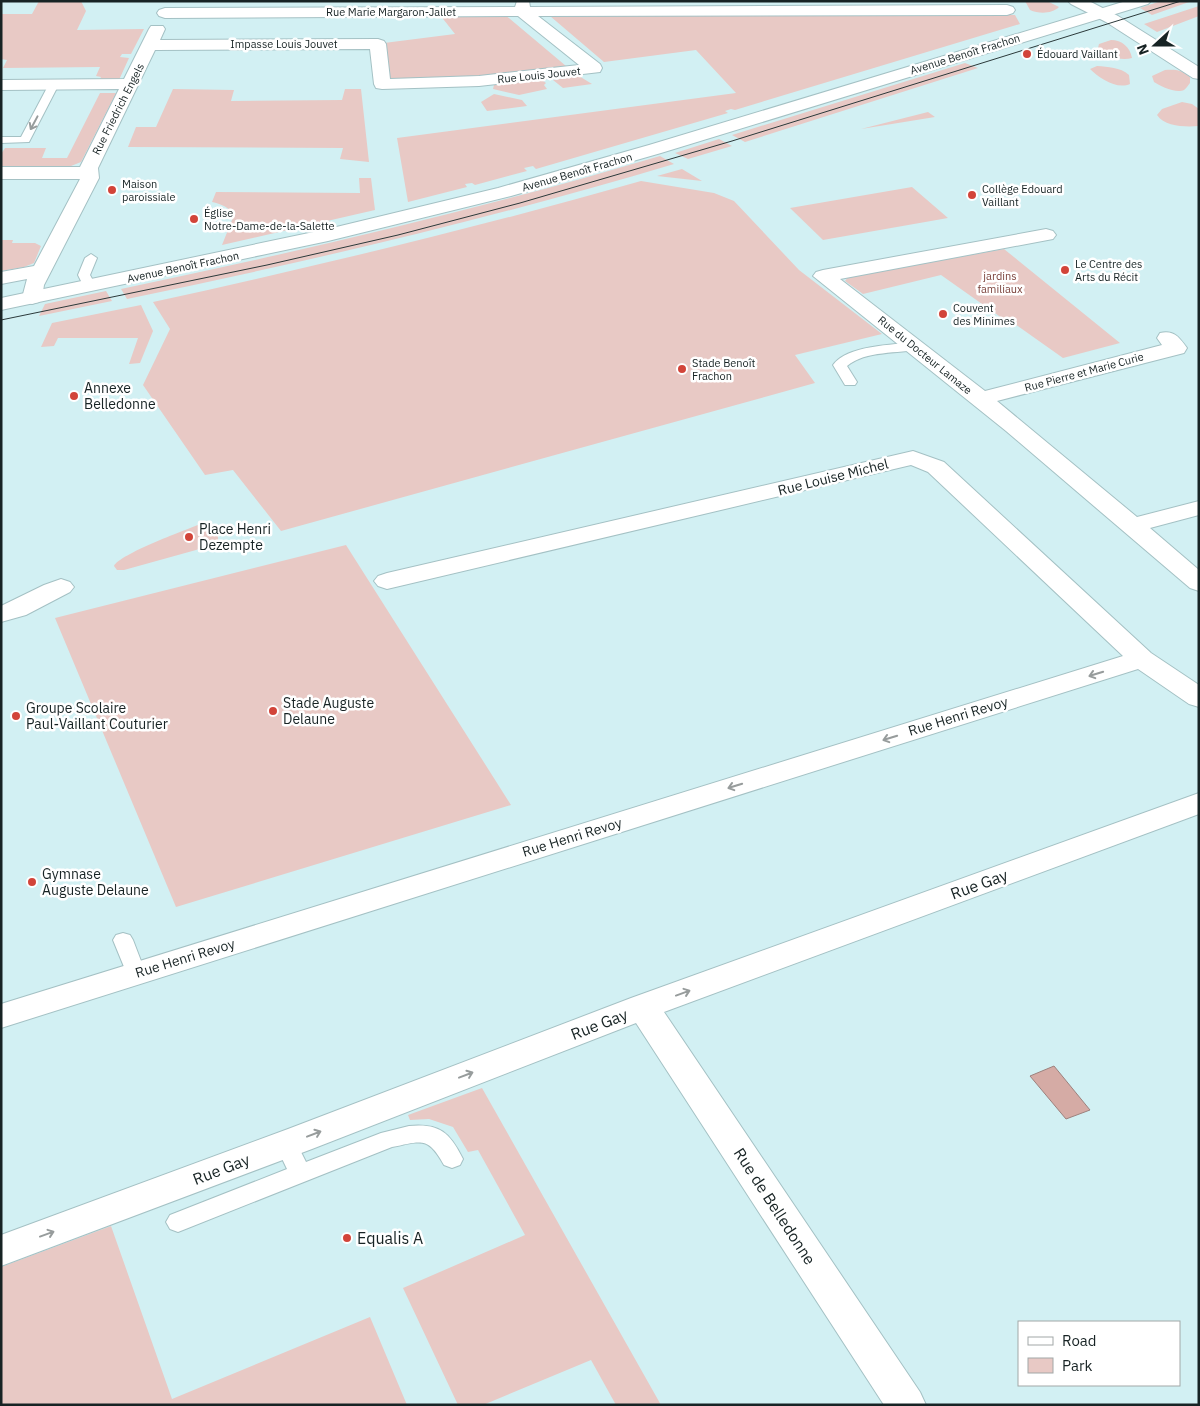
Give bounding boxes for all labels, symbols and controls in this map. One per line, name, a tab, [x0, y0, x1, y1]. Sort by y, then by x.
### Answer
street label: Rue Marie Margaron-Jallet	[326, 5, 456, 19]
north arrow	[1130, 20, 1180, 70]
street label: Avenue Benoît Frachon	[908, 31, 1022, 77]
street label: Impasse Louis Jouvet	[230, 37, 338, 51]
text: N	[1133, 42, 1153, 58]
place label: Édouard Vaillant	[1037, 47, 1118, 61]
marker: Édouard Vaillant	[1021, 48, 1033, 60]
street label: Rue Friedrich Engels	[89, 61, 147, 157]
street label: Rue Louis Jouvet	[497, 64, 581, 86]
one-way arrow	[29, 115, 39, 130]
street label: Avenue Benoît Frachon	[520, 150, 634, 194]
place label: Maison paroissiale	[122, 177, 175, 204]
place label: Collège Edouard Vaillant	[982, 182, 1063, 209]
marker: Maison paroissiale	[106, 184, 118, 196]
marker: Collège Edouard Vaillant	[966, 189, 978, 201]
place label: Église Notre-Dame-de-la-Salette	[204, 206, 335, 233]
marker: Église Notre-Dame-de-la-Salette	[188, 213, 200, 225]
street label: Avenue Benoît Frachon	[126, 248, 240, 286]
place label: Le Centre des Arts du Récit	[1075, 257, 1142, 284]
marker: Le Centre des Arts du Récit	[1059, 264, 1071, 276]
park label: jardins familiaux	[977, 269, 1023, 296]
place label: Couvent des Minimes	[953, 301, 1015, 328]
marker: Couvent des Minimes	[937, 308, 949, 320]
street label: Rue du Docteur Lamaze	[875, 313, 975, 397]
street label: Rue Pierre et Marie Curie	[1023, 349, 1145, 395]
place label: Stade Benoît Frachon	[692, 356, 756, 383]
marker: Stade Benoît Frachon	[676, 363, 688, 375]
place label: Annexe Belledonne	[84, 379, 156, 413]
marker: Annexe Belledonne	[68, 390, 80, 402]
street label: Rue Louise Michel	[776, 455, 890, 499]
place label: Place Henri Dezempte	[199, 520, 271, 554]
marker: Place Henri Dezempte	[183, 531, 195, 543]
one-way arrow	[1088, 669, 1104, 679]
street label: Rue Henri Revoy	[906, 692, 1010, 740]
place label: Stade Auguste Delaune	[283, 694, 374, 728]
place label: Groupe Scolaire Paul-Vaillant Couturier	[26, 699, 168, 733]
marker: Stade Auguste Delaune	[267, 705, 279, 717]
marker: Groupe Scolaire Paul-Vaillant Couturier	[10, 710, 22, 722]
one-way arrow	[883, 733, 899, 743]
one-way arrow	[728, 782, 744, 791]
street label: Rue Henri Revoy	[520, 813, 624, 861]
street label: Rue Gay	[948, 864, 1010, 904]
place label: Gymnase Auguste Delaune	[42, 865, 149, 899]
marker: Gymnase Auguste Delaune	[26, 876, 38, 888]
street label: Rue Henri Revoy	[133, 934, 237, 982]
one-way arrow	[675, 988, 690, 997]
street label: Rue Gay	[568, 1004, 630, 1044]
one-way arrow	[458, 1070, 473, 1079]
one-way arrow	[306, 1129, 321, 1138]
street label: Rue de Belledonne	[730, 1144, 820, 1268]
street label: Rue Gay	[190, 1149, 252, 1189]
place label: Equalis A	[357, 1228, 423, 1248]
one-way arrow	[39, 1229, 54, 1238]
marker: Equalis A	[341, 1232, 353, 1244]
legend	[1018, 1321, 1180, 1386]
text: Road	[1062, 1331, 1097, 1350]
text: Park	[1062, 1356, 1092, 1375]

